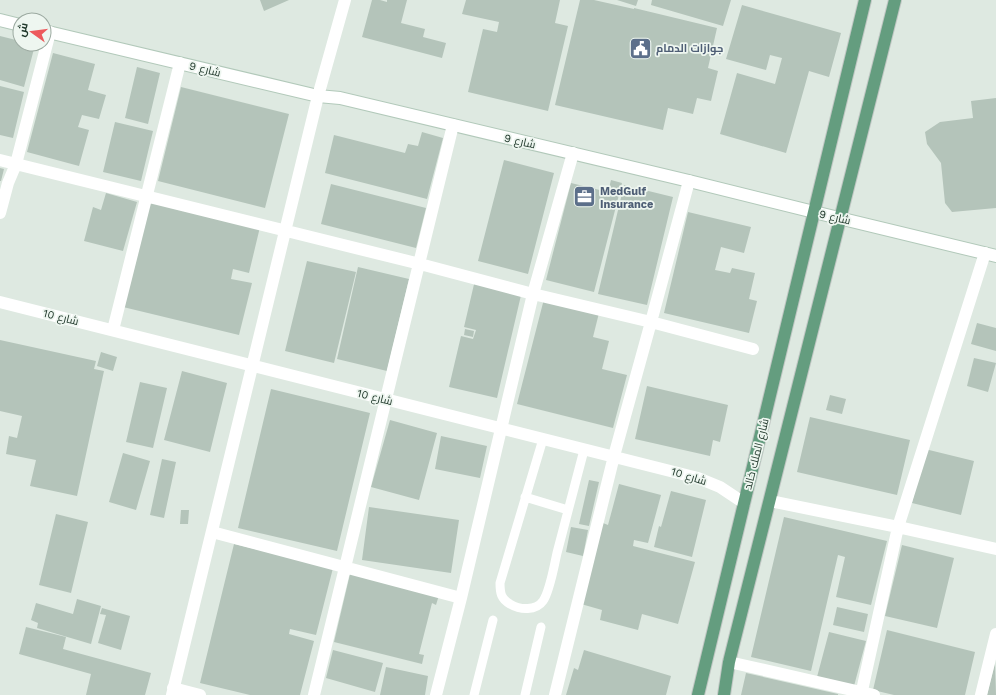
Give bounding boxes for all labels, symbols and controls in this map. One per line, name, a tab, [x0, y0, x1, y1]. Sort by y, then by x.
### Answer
north arrow	[12, 12, 52, 52]
text: ش	[15, 21, 31, 38]
public building icon: جوازات الدمام	[628, 35, 654, 61]
place label: جوازات الدمام	[656, 42, 723, 56]
street label: شارع 9	[188, 59, 222, 81]
street label: شارع 9	[503, 132, 537, 152]
office icon: MedGulf Insurance	[571, 184, 597, 210]
place label: MedGulf Insurance	[600, 185, 653, 211]
street label: شارع 9	[818, 208, 852, 228]
street label: شارع 10	[42, 307, 80, 329]
street label: شارع 10	[356, 387, 394, 409]
street label: شارع الملك خالد	[741, 417, 773, 491]
street label: شارع 10	[669, 465, 708, 489]

